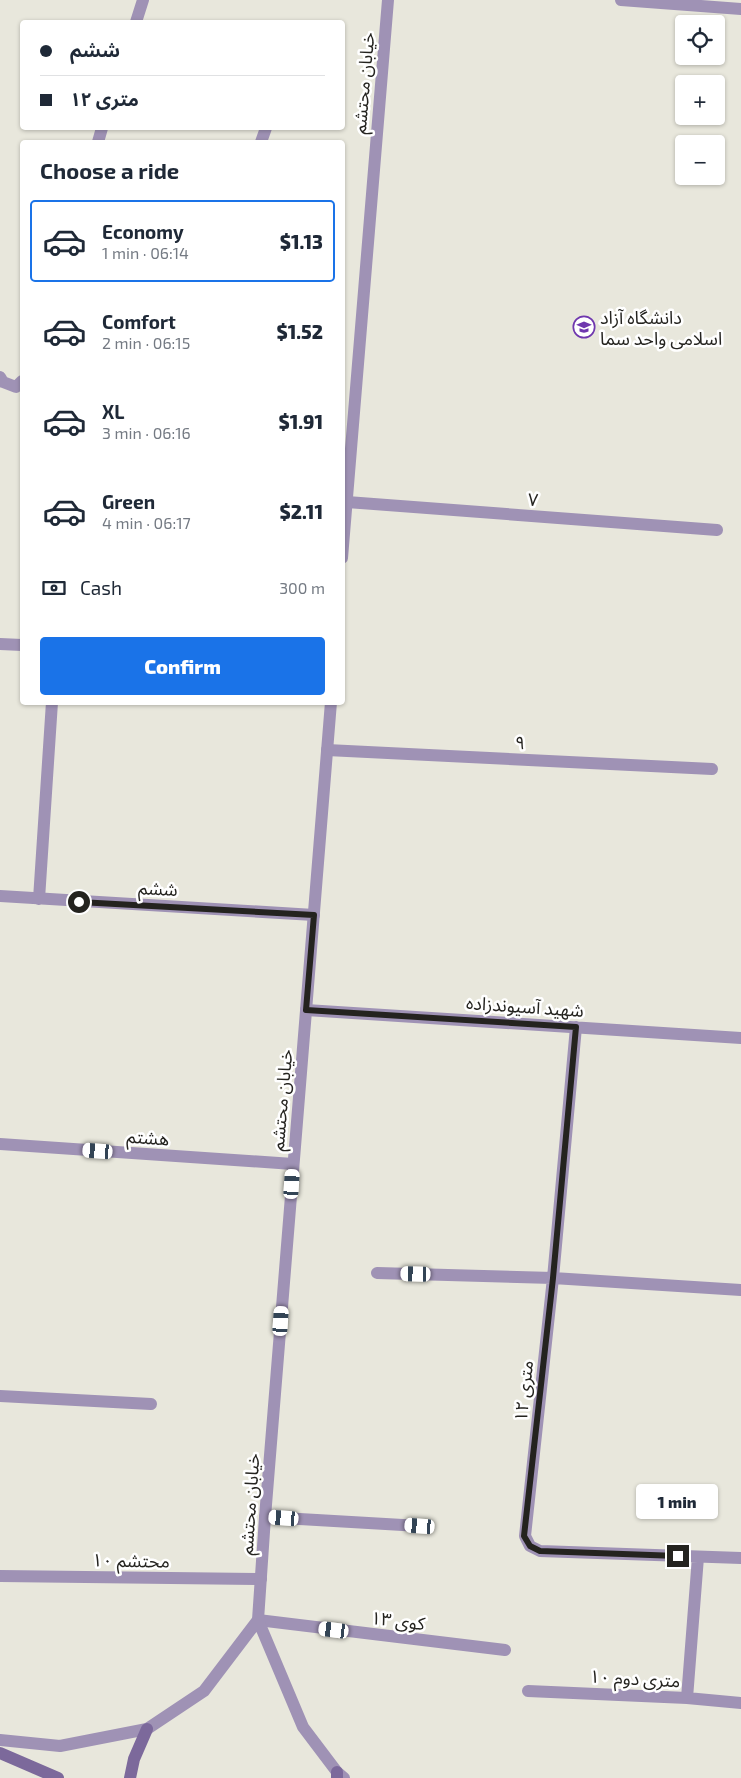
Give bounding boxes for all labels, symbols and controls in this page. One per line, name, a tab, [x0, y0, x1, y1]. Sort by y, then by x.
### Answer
map controls	[675, 15, 725, 185]
button: locate	[675, 15, 725, 65]
street label: خیابان محتشم	[348, 31, 381, 135]
text: ششم	[70, 38, 120, 61]
button: +	[675, 75, 725, 125]
text: ۱۲ متری	[70, 87, 139, 110]
button: −	[675, 135, 725, 185]
text: Choose a ride	[40, 157, 179, 183]
icon: car	[42, 219, 87, 264]
text: Economy	[102, 220, 184, 243]
text: $1.13	[280, 230, 323, 253]
text: 1 min · 06:14	[102, 243, 189, 262]
place label: دانشگاه آزاد اسلامی واحد سما	[600, 306, 722, 350]
icon: car	[42, 309, 87, 354]
text: Comfort	[102, 310, 176, 333]
school or university icon: دانشگاه آزاد اسلامی واحد سما	[572, 315, 596, 339]
text: $1.52	[277, 320, 323, 343]
text: 2 min · 06:15	[102, 333, 190, 352]
icon: car	[42, 399, 87, 444]
text: XL	[102, 400, 124, 423]
text: $1.91	[279, 410, 323, 433]
text: 3 min · 06:16	[102, 423, 191, 442]
street label: ۷	[527, 488, 539, 510]
icon: car	[42, 489, 87, 534]
text: Green	[102, 490, 155, 513]
text: $2.11	[280, 500, 323, 523]
text: 4 min · 06:17	[102, 513, 191, 532]
icon: cash	[40, 574, 68, 602]
text: Cash	[80, 576, 122, 599]
text: 300 m	[279, 578, 325, 597]
button: Confirm	[40, 637, 325, 695]
street label: ۹	[514, 731, 526, 753]
street label: ششم	[138, 876, 178, 903]
route start	[68, 891, 90, 913]
street label: شهید آسیوندزاده	[465, 991, 585, 1022]
street label: خیابان محتشم	[266, 1048, 299, 1152]
street label: هشتم	[126, 1125, 170, 1152]
car	[82, 1142, 113, 1160]
car	[283, 1169, 300, 1199]
car	[400, 1266, 431, 1282]
car	[272, 1306, 289, 1336]
street label: ۱۲ متری	[509, 1359, 538, 1423]
street label: خیابان محتشم	[234, 1452, 267, 1556]
callout: 1 min	[637, 1484, 719, 1518]
text: 1 min	[657, 1492, 697, 1511]
car	[268, 1509, 299, 1527]
car	[404, 1517, 435, 1535]
route end	[667, 1545, 689, 1567]
street label: محتشم ۱۰	[92, 1548, 170, 1575]
street label: کوی ۱۳	[370, 1606, 427, 1635]
car	[318, 1621, 349, 1639]
street label: ۱۰ متری دوم	[589, 1665, 681, 1695]

